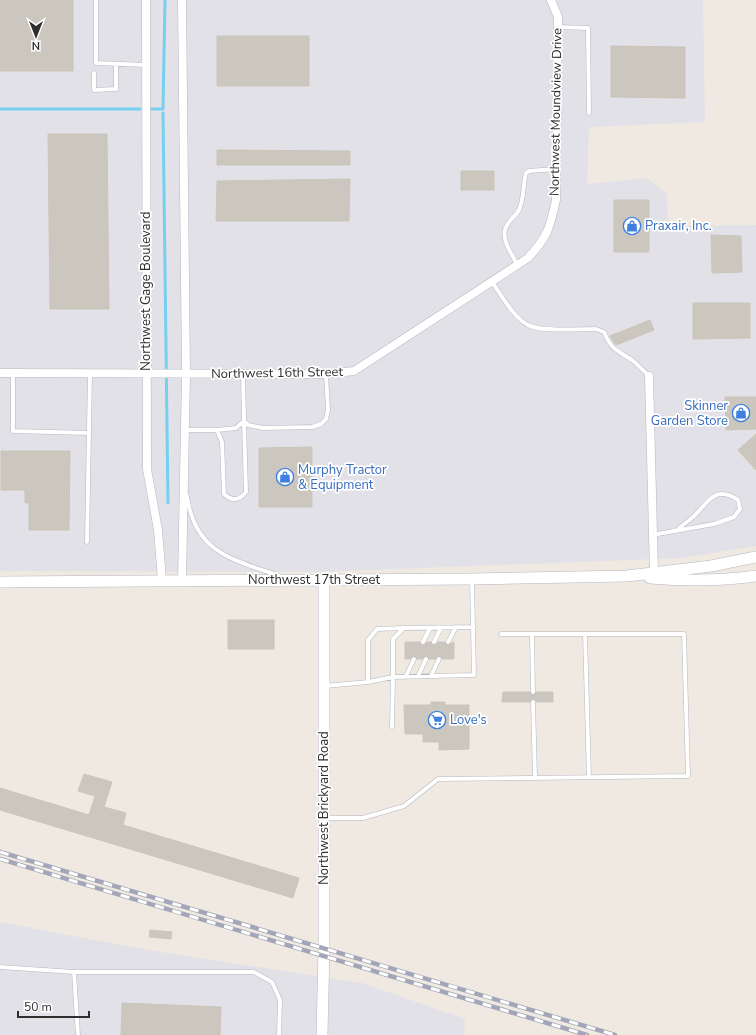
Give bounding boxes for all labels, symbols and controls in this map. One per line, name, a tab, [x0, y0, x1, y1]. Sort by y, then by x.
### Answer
north arrow	[16, 16, 56, 56]
street label: Northwest Moundview Drive	[546, 28, 566, 196]
text: N	[32, 38, 40, 53]
street label: Northwest Gage Boulevard	[137, 211, 155, 371]
shop icon: Praxair, Inc.	[622, 216, 642, 236]
place label: Praxair, Inc.	[645, 217, 712, 235]
street label: Northwest 16th Street	[211, 363, 344, 383]
place label: Skinner Garden Store	[651, 397, 728, 430]
shop icon: Skinner Garden Store	[731, 403, 751, 423]
place label: Murphy Tractor & Equipment	[298, 461, 387, 494]
shop icon: Murphy Tractor & Equipment	[275, 467, 295, 487]
street label: Northwest 17th Street	[248, 571, 380, 589]
supermarket icon: Love's	[427, 710, 447, 730]
place label: Love's	[450, 711, 487, 729]
street label: Northwest Brickyard Road	[315, 731, 333, 885]
scale bar	[18, 993, 89, 1019]
text: 50 m	[24, 999, 52, 1015]

